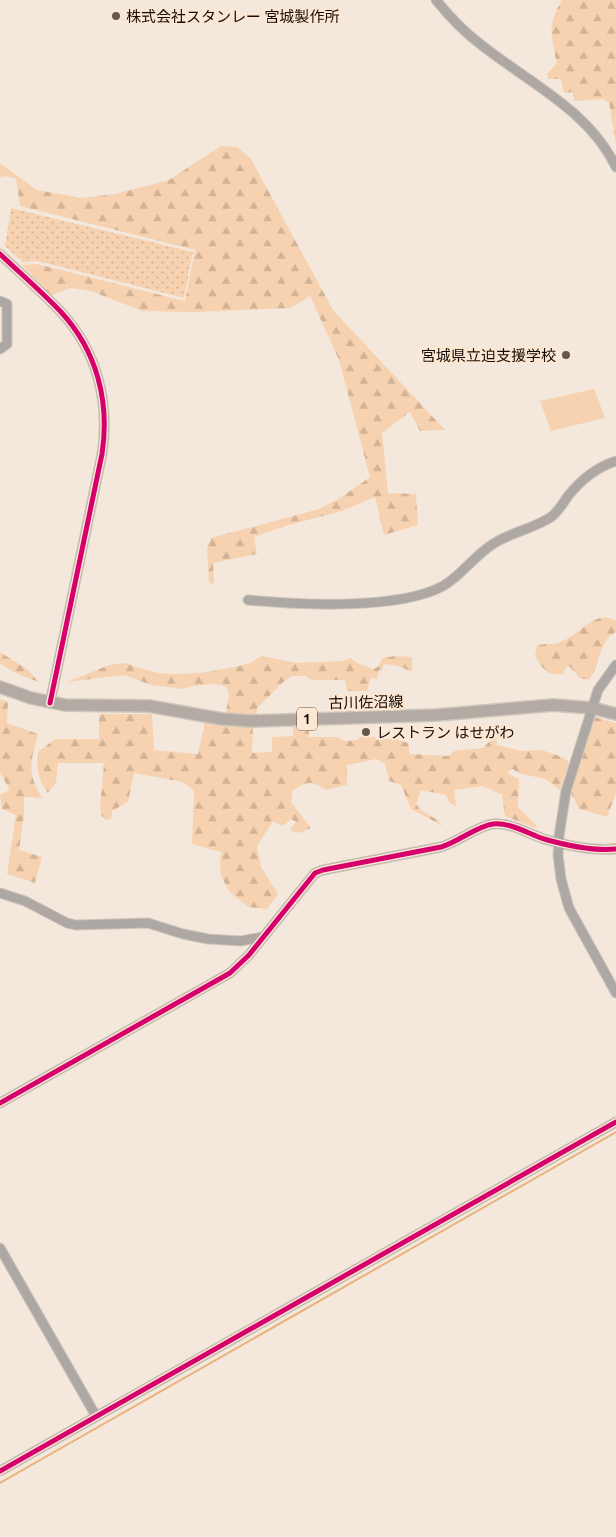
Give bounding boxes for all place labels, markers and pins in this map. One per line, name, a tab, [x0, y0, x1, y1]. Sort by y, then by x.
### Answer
place label: 株式会社スタンレー 宮城製作所	[126, 8, 339, 25]
marker: 株式会社スタンレー 宮城製作所	[110, 10, 122, 22]
place label: 宮城県立迫支援学校	[421, 347, 556, 364]
marker: 宮城県立迫支援学校	[560, 349, 572, 361]
place label: レストラン はせがわ	[376, 724, 514, 741]
marker: レストラン はせがわ	[360, 726, 372, 738]

